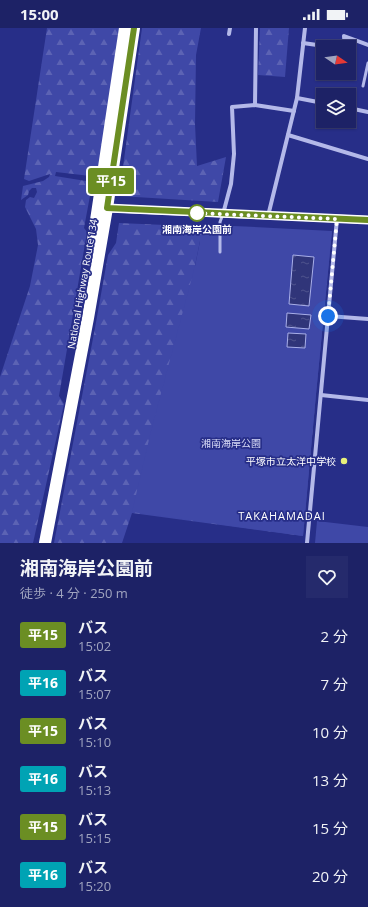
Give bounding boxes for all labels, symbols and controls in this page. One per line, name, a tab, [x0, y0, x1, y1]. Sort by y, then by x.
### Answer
text: 15:00	[20, 4, 59, 24]
north arrow	[316, 40, 356, 80]
map controls	[316, 40, 356, 128]
button: layers	[316, 88, 356, 128]
line badge: 平15	[88, 168, 134, 194]
text: 平15	[96, 171, 126, 190]
marker: 湘南海岸公園前	[188, 204, 206, 222]
street label: National Highway Route 134	[64, 218, 100, 350]
place label: 湘南海岸公園前	[162, 222, 232, 236]
your location	[318, 306, 338, 326]
park label: 湘南海岸公園	[201, 436, 261, 450]
place label: 平塚市立太洋中学校	[246, 454, 336, 468]
marker: 平塚市立太洋中学校	[339, 456, 349, 466]
district label: TAKAHAMADAI	[238, 508, 326, 523]
text: 湘南海岸公園前	[20, 555, 153, 581]
button: heart	[306, 556, 348, 598]
text: 徒歩 · 4 分 · 250 m	[20, 584, 128, 602]
text: バス	[78, 617, 108, 637]
text: 平15	[28, 625, 58, 644]
text: 2 分	[321, 626, 348, 646]
text: 15:02	[78, 637, 111, 655]
text: バス	[78, 665, 108, 685]
text: 平16	[28, 673, 58, 692]
text: 7 分	[321, 674, 348, 694]
text: 15:07	[78, 685, 111, 703]
text: バス	[78, 713, 108, 733]
text: 平15	[28, 721, 58, 740]
text: 10 分	[312, 722, 348, 742]
text: 15:10	[78, 733, 111, 751]
text: バス	[78, 761, 108, 781]
text: 平16	[28, 769, 58, 788]
text: 13 分	[312, 770, 348, 790]
text: 15:13	[78, 781, 111, 799]
text: バス	[78, 809, 108, 829]
text: 平15	[28, 817, 58, 836]
text: 15 分	[312, 818, 348, 838]
text: 15:15	[78, 829, 111, 847]
text: バス	[78, 857, 108, 877]
text: 平16	[28, 865, 58, 884]
text: 20 分	[312, 866, 348, 886]
text: 15:20	[78, 877, 111, 895]

